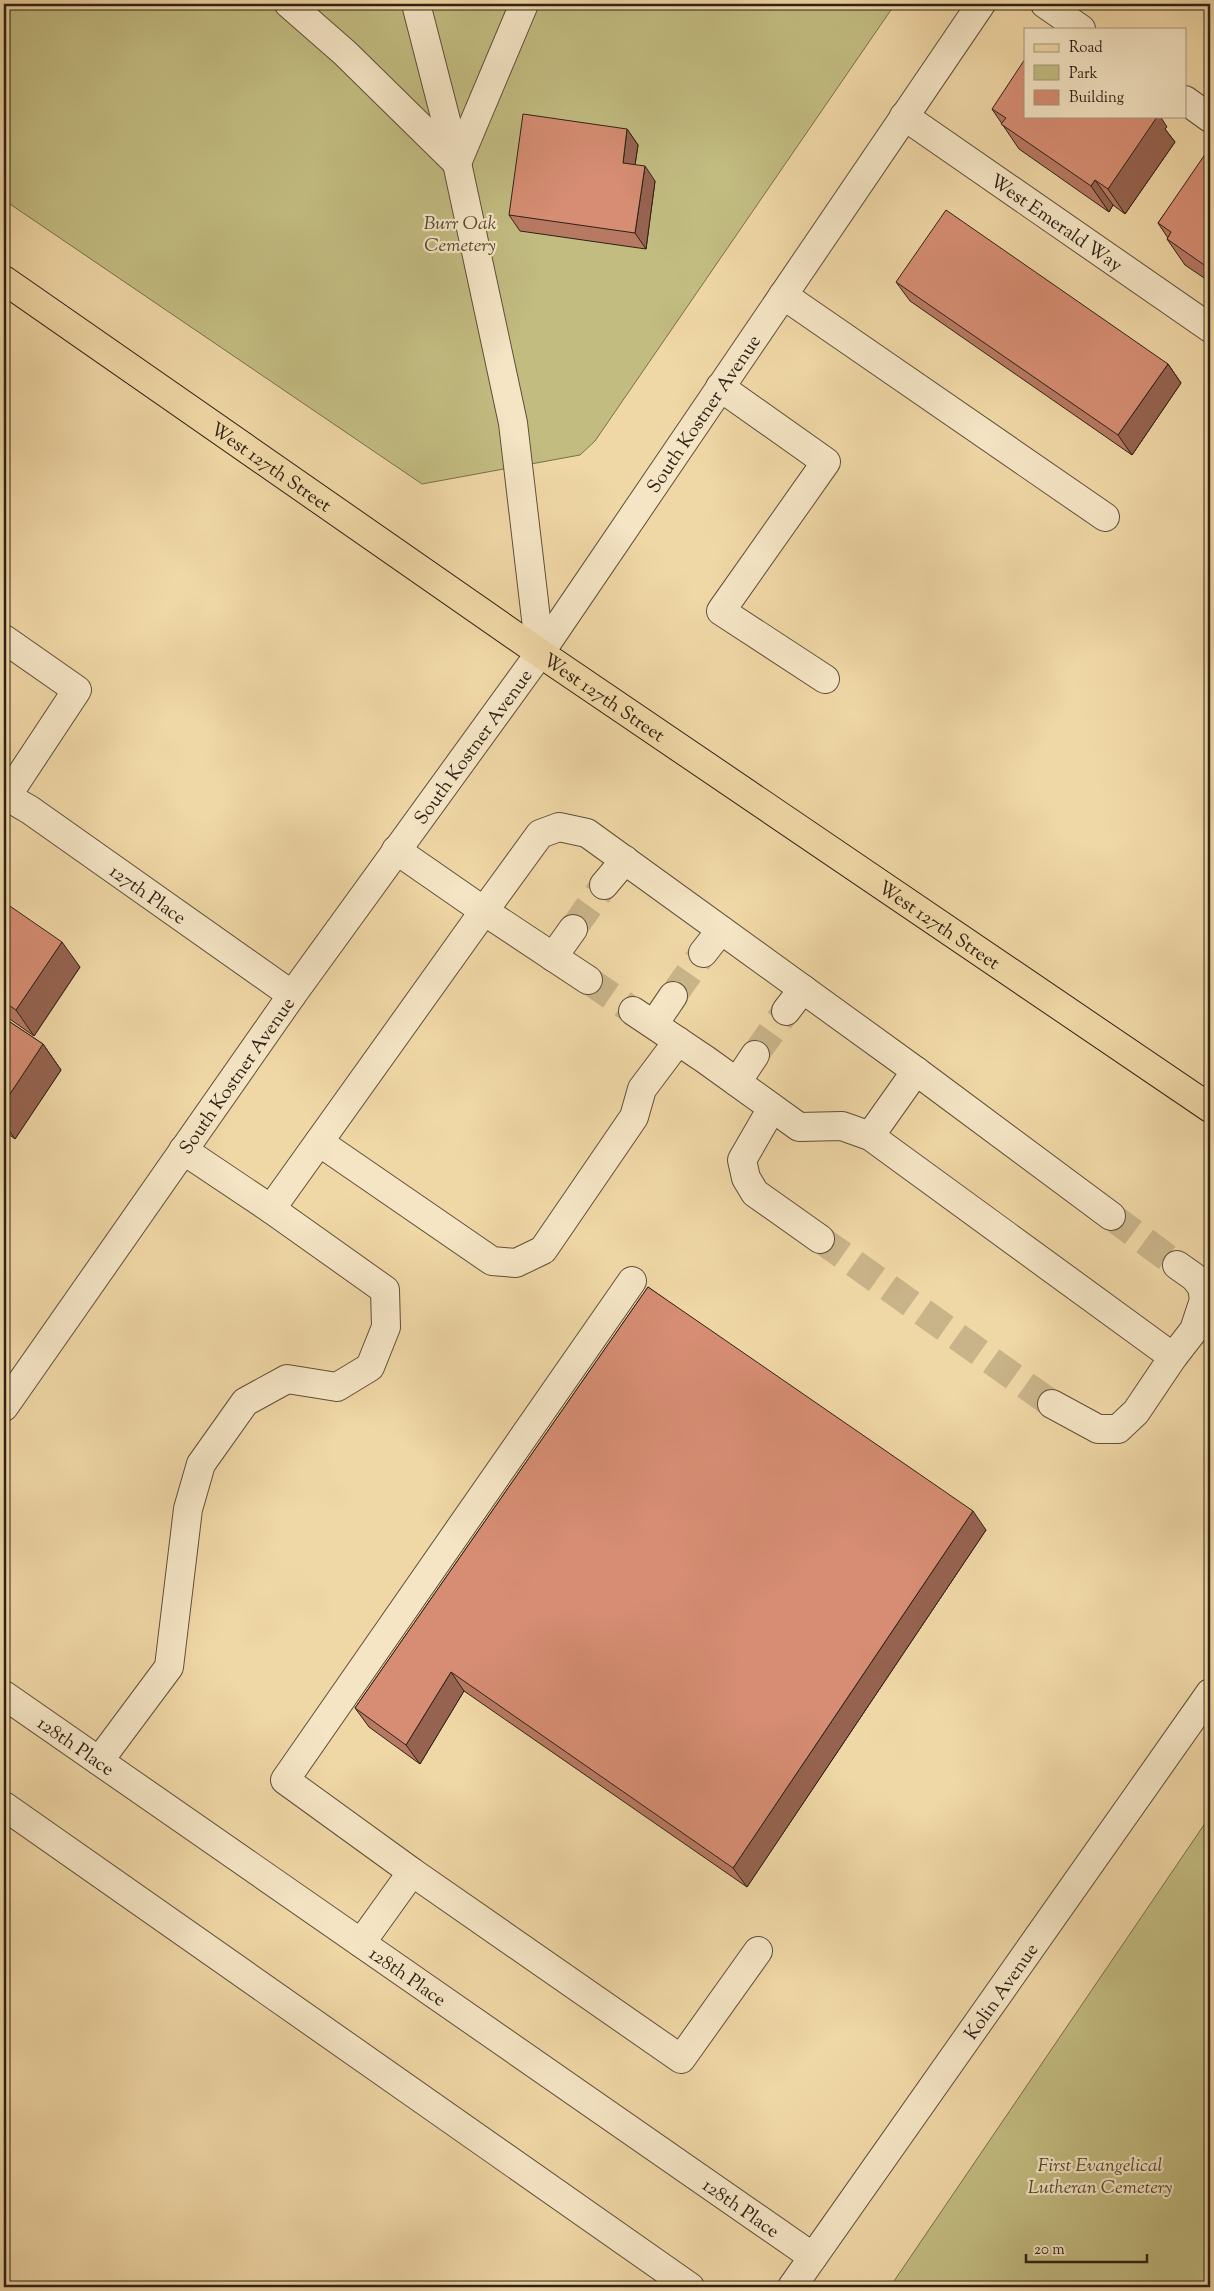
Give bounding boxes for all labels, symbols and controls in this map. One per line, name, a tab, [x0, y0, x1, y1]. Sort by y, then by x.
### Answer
legend	[1024, 28, 1186, 118]
text: Road	[1069, 38, 1103, 59]
text: Park	[1069, 64, 1098, 85]
text: Building	[1069, 88, 1124, 109]
street label: West Emerald Way	[984, 169, 1128, 280]
park label: Burr Oak Cemetery	[424, 211, 497, 260]
street label: South Kostner Avenue	[641, 330, 769, 499]
street label: West 127th Street	[204, 417, 336, 520]
street label: West 127th Street	[537, 648, 670, 750]
street label: South Kostner Avenue	[409, 664, 540, 831]
street label: 127th Place	[103, 859, 191, 932]
street label: West 127th Street	[872, 875, 1005, 978]
street label: South Kostner Avenue	[174, 992, 303, 1161]
street label: 128th Place	[31, 1711, 119, 1784]
street label: Kolin Avenue	[959, 1938, 1046, 2046]
street label: 128th Place	[363, 1941, 451, 2014]
park label: First Evangelical Lutheran Cemetery	[1028, 2153, 1173, 2202]
street label: 128th Place	[696, 2173, 784, 2246]
scale bar	[1026, 2231, 1148, 2263]
text: 20 m	[1034, 2240, 1065, 2261]

